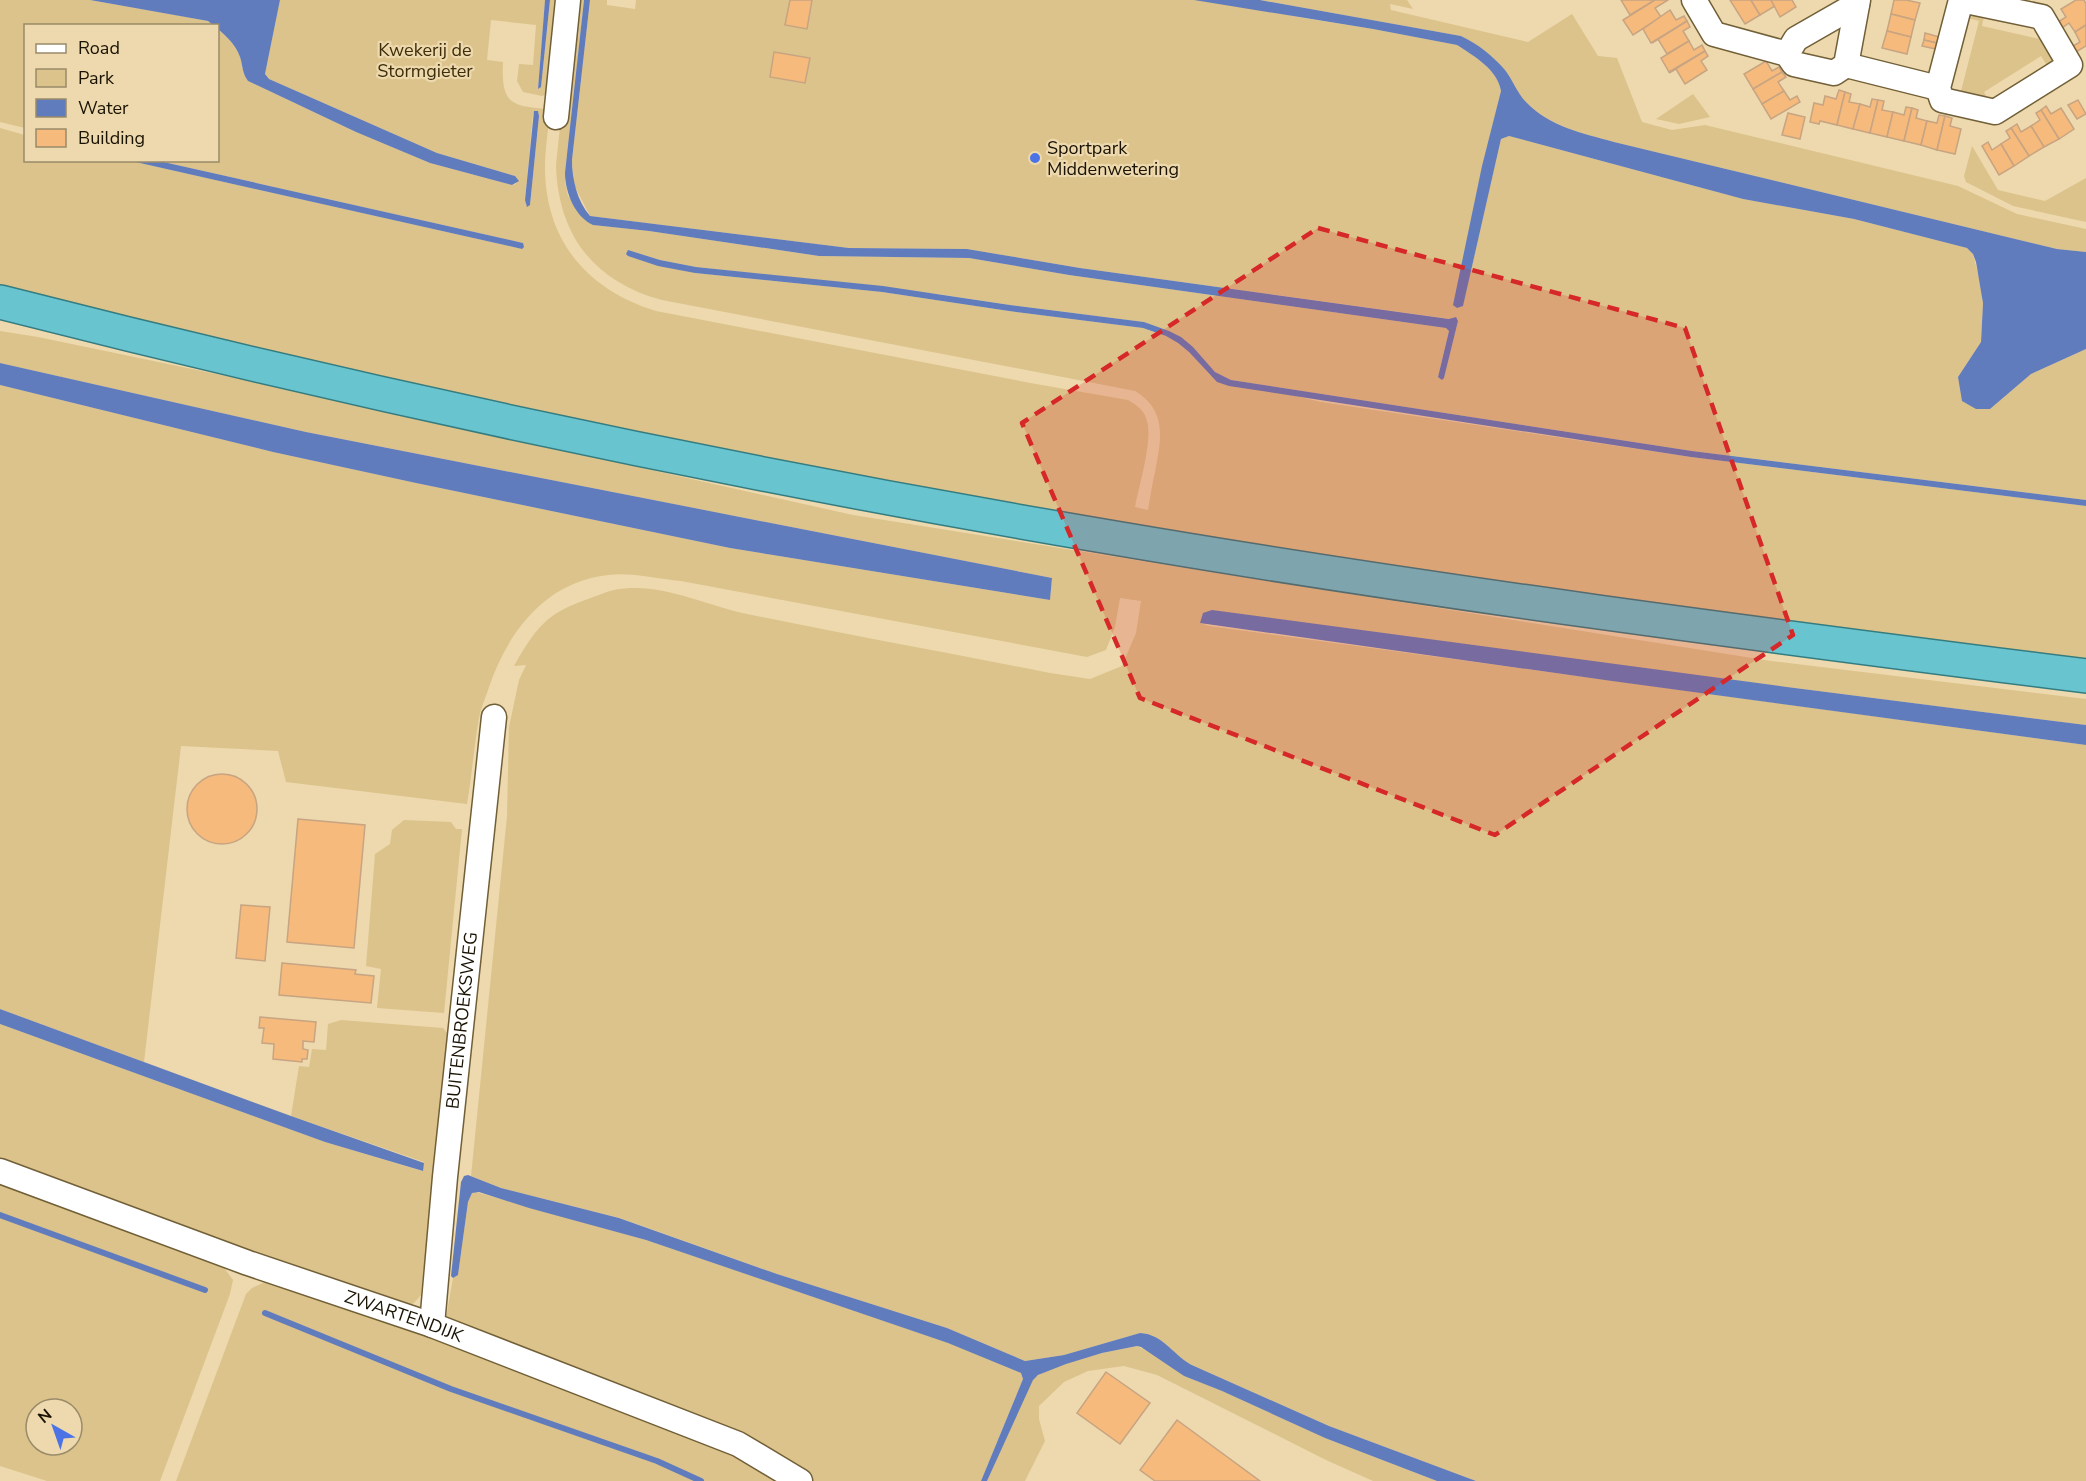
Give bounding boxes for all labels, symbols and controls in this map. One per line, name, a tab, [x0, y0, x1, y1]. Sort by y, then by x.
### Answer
legend	[24, 24, 219, 162]
text: Road	[78, 36, 120, 60]
park label: Kwekerij de Stormgieter	[377, 38, 473, 83]
text: Park	[78, 66, 115, 90]
text: Water	[78, 96, 129, 120]
text: Building	[78, 126, 145, 150]
place label: Sportpark Middenwetering	[1047, 136, 1179, 181]
marker: Sportpark Middenwetering	[1028, 151, 1042, 165]
street label: BUITENBROEKSWEG	[440, 931, 483, 1110]
street label: ZWARTENDIJK	[341, 1284, 467, 1348]
north arrow	[24, 1397, 84, 1457]
text: N	[33, 1404, 57, 1429]

